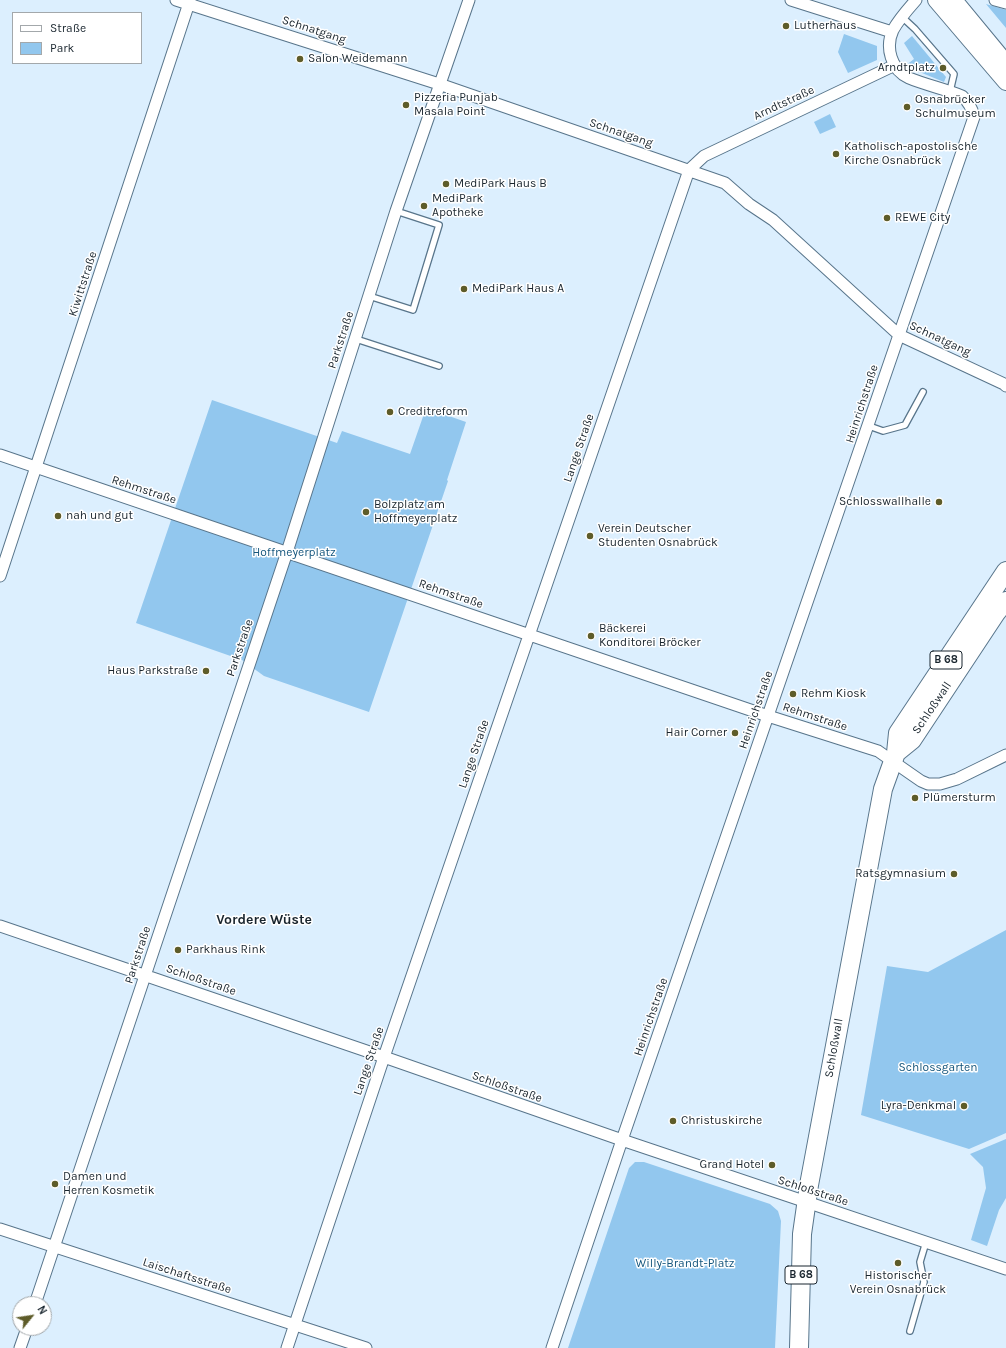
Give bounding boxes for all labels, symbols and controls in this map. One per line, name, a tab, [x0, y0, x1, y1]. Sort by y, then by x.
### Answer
legend	[12, 12, 142, 64]
street label: Schnatgang	[280, 13, 348, 47]
place label: Lutherhaus	[794, 19, 857, 33]
text: Straße	[50, 21, 86, 35]
marker: Lutherhaus	[781, 21, 791, 31]
text: Park	[50, 41, 74, 55]
place label: Salon Weidemann	[308, 52, 408, 66]
marker: Salon Weidemann	[295, 54, 305, 64]
place label: Arndtplatz	[878, 61, 935, 75]
marker: Arndtplatz	[938, 63, 948, 73]
street label: Arndtstraße	[751, 83, 817, 123]
place label: Pizzeria Punjab Masala Point	[414, 91, 498, 119]
place label: Osnabrücker Schulmuseum	[915, 93, 996, 121]
marker: Pizzeria Punjab Masala Point	[401, 100, 411, 110]
marker: Osnabrücker Schulmuseum	[902, 102, 912, 112]
street label: Schnatgang	[587, 115, 655, 151]
place label: Katholisch-apostolische Kirche Osnabrück	[844, 140, 977, 168]
marker: Katholisch-apostolische Kirche Osnabrück	[831, 149, 841, 159]
place label: MediPark Haus B	[454, 177, 547, 191]
marker: MediPark Haus B	[441, 179, 451, 189]
place label: MediPark Apotheke	[432, 192, 483, 220]
marker: MediPark Apotheke	[419, 201, 429, 211]
place label: REWE City	[895, 211, 950, 225]
marker: REWE City	[882, 213, 892, 223]
street label: Kiwittstraße	[66, 250, 100, 318]
place label: MediPark Haus A	[472, 282, 564, 296]
marker: MediPark Haus A	[459, 284, 469, 294]
street label: Parkstraße	[325, 309, 357, 371]
street label: Schnatgang	[907, 318, 973, 360]
street label: Heinrichstraße	[843, 363, 881, 445]
place label: Creditreform	[398, 405, 468, 419]
marker: Creditreform	[385, 407, 395, 417]
street label: Lange Straße	[561, 412, 597, 484]
street label: Rehmstraße	[110, 473, 178, 507]
place label: Schlosswallhalle	[839, 495, 931, 509]
marker: Schlosswallhalle	[934, 497, 944, 507]
place label: Bolzplatz am Hoffmeyerplatz	[374, 498, 457, 526]
marker: Bolzplatz am Hoffmeyerplatz	[361, 507, 371, 517]
place label: nah und gut	[66, 509, 133, 523]
marker: nah und gut	[53, 511, 63, 521]
place label: Verein Deutscher Studenten Osnabrück	[598, 522, 718, 550]
marker: Verein Deutscher Studenten Osnabrück	[585, 531, 595, 541]
park label: Hoffmeyerplatz	[252, 546, 336, 560]
street label: Rehmstraße	[417, 576, 485, 612]
street label: Parkstraße	[223, 617, 257, 679]
place label: Bäckerei Konditorei Bröcker	[599, 622, 701, 650]
marker: Bäckerei Konditorei Bröcker	[586, 631, 596, 641]
road number: B 68	[930, 651, 962, 669]
place label: Haus Parkstraße	[107, 664, 198, 678]
marker: Haus Parkstraße	[201, 666, 211, 676]
street label: Heinrichstraße	[736, 669, 776, 751]
street label: Schloßwall	[909, 679, 955, 737]
place label: Rehm Kiosk	[801, 687, 866, 701]
marker: Rehm Kiosk	[788, 689, 798, 699]
street label: Rehmstraße	[781, 700, 849, 734]
street label: Lange Straße	[456, 718, 492, 790]
place label: Hair Corner	[666, 726, 727, 740]
marker: Hair Corner	[730, 728, 740, 738]
place label: Plümersturm	[923, 791, 996, 805]
marker: Plümersturm	[910, 793, 920, 803]
place label: Ratsgymnasium	[855, 867, 946, 881]
marker: Ratsgymnasium	[949, 869, 959, 879]
district label: Vordere Wüste	[216, 912, 312, 928]
street label: Parkstraße	[122, 924, 154, 986]
place label: Parkhaus Rink	[186, 943, 266, 957]
marker: Parkhaus Rink	[173, 945, 183, 955]
street label: Schloßstraße	[164, 961, 238, 999]
street label: Heinrichstraße	[631, 976, 671, 1058]
street label: Schloßwall	[822, 1017, 846, 1079]
street label: Lange Straße	[351, 1025, 387, 1097]
park label: Schlossgarten	[899, 1061, 977, 1075]
street label: Schloßstraße	[470, 1068, 544, 1106]
place label: Lyra-Denkmal	[881, 1099, 956, 1113]
marker: Lyra-Denkmal	[959, 1101, 969, 1111]
place label: Christuskirche	[681, 1114, 762, 1128]
marker: Christuskirche	[668, 1116, 678, 1126]
place label: Grand Hotel	[700, 1158, 764, 1172]
marker: Grand Hotel	[767, 1160, 777, 1170]
place label: Damen und Herren Kosmetik	[63, 1170, 155, 1198]
street label: Schloßstraße	[776, 1173, 850, 1209]
marker: Damen und Herren Kosmetik	[50, 1179, 60, 1189]
street label: Laischaftsstraße	[141, 1255, 233, 1297]
park label: Willy-Brandt-Platz	[635, 1257, 735, 1271]
marker: Historischer Verein Osnabrück	[893, 1258, 903, 1268]
road number: B 68	[785, 1266, 817, 1284]
place label: Historischer Verein Osnabrück	[850, 1269, 946, 1297]
north arrow	[12, 1296, 52, 1336]
text: N	[34, 1304, 50, 1317]

